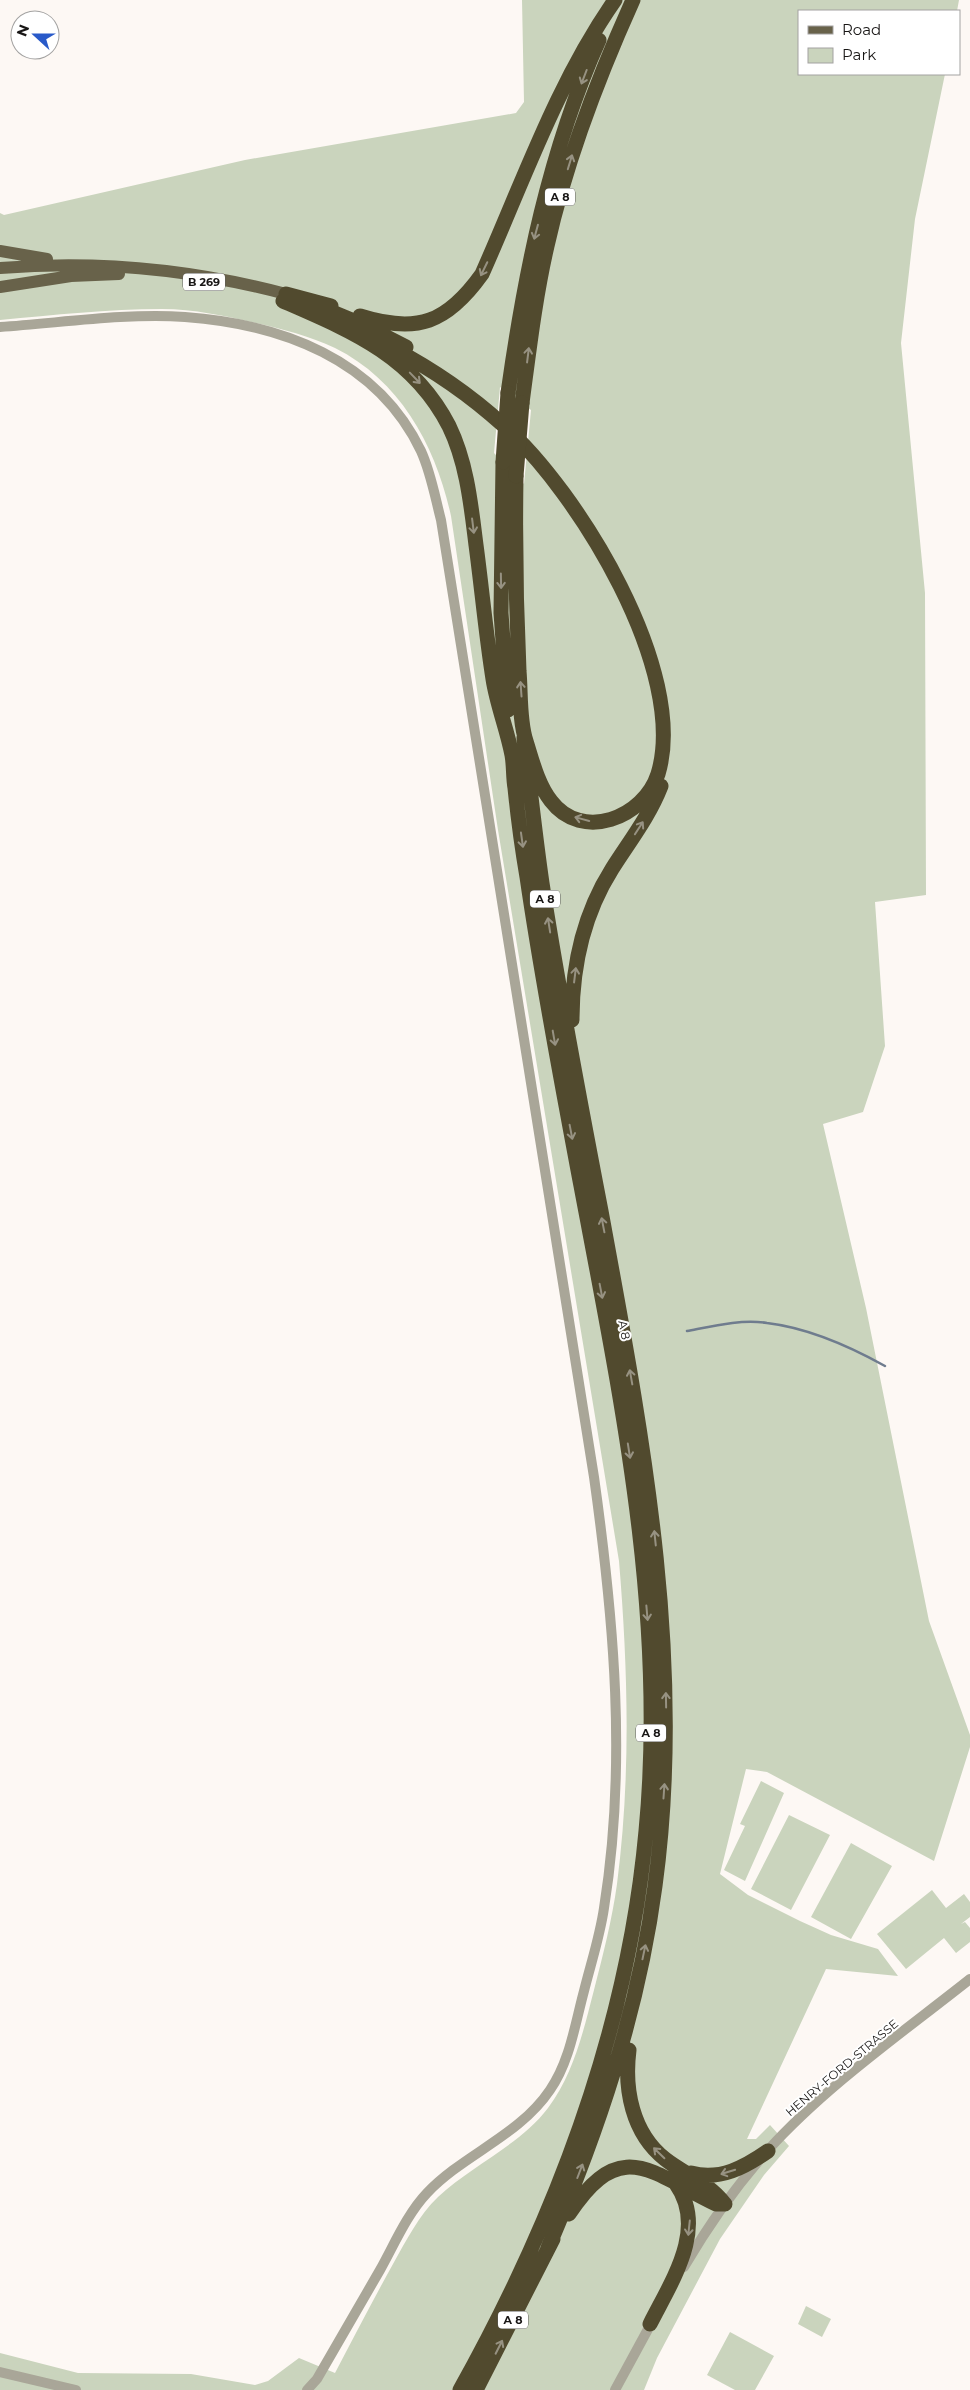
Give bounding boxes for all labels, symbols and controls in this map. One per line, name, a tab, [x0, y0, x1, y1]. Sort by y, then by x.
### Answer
north arrow	[10, 10, 60, 60]
legend	[798, 10, 960, 75]
text: Road	[842, 20, 881, 39]
text: N	[12, 22, 33, 39]
text: Park	[842, 45, 876, 64]
one-way arrow	[579, 69, 588, 84]
one-way arrow	[566, 155, 576, 171]
road number: A 8	[545, 188, 575, 206]
one-way arrow	[531, 224, 540, 240]
one-way arrow	[479, 261, 488, 276]
road number: B 269	[183, 274, 225, 290]
one-way arrow	[523, 347, 533, 363]
one-way arrow	[409, 371, 421, 384]
one-way arrow	[468, 517, 478, 533]
one-way arrow	[496, 572, 506, 589]
one-way arrow	[516, 681, 525, 697]
one-way arrow	[574, 814, 590, 823]
one-way arrow	[635, 822, 645, 836]
one-way arrow	[517, 832, 527, 848]
road number: A 8	[530, 891, 560, 908]
one-way arrow	[543, 917, 553, 933]
one-way arrow	[570, 967, 580, 983]
one-way arrow	[549, 1029, 559, 1045]
one-way arrow	[567, 1123, 576, 1139]
one-way arrow	[598, 1217, 608, 1233]
one-way arrow	[597, 1283, 607, 1299]
street label: A 8	[615, 1319, 634, 1341]
one-way arrow	[626, 1370, 636, 1386]
one-way arrow	[624, 1443, 634, 1459]
one-way arrow	[650, 1530, 660, 1546]
one-way arrow	[643, 1604, 652, 1620]
one-way arrow	[661, 1692, 670, 1708]
road number: A 8	[636, 1725, 666, 1742]
one-way arrow	[659, 1784, 668, 1800]
one-way arrow	[640, 1945, 650, 1961]
street label: HENRY-FORD-STRASSE	[782, 2016, 901, 2119]
one-way arrow	[653, 2147, 665, 2159]
one-way arrow	[576, 2164, 585, 2179]
one-way arrow	[721, 2167, 737, 2177]
one-way arrow	[684, 2220, 694, 2236]
road number: A 8	[498, 2312, 528, 2328]
one-way arrow	[495, 2340, 504, 2355]

